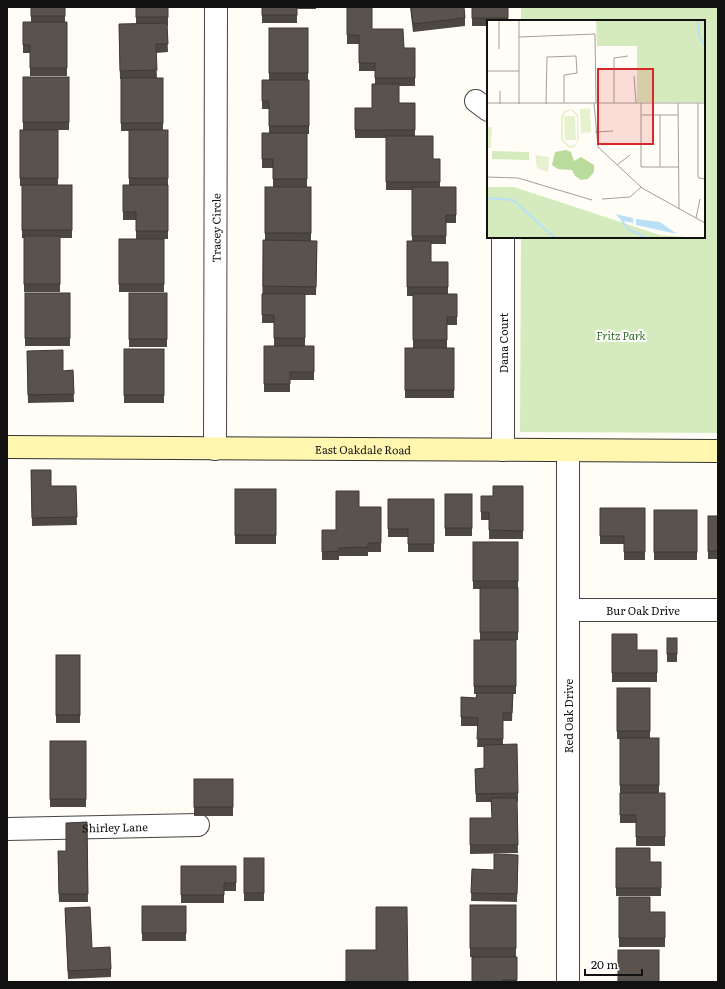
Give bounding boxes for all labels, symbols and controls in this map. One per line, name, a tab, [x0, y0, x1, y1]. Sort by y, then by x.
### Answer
inset map	[487, 20, 705, 238]
street label: Tracey Circle	[207, 193, 224, 263]
street label: Dana Court	[495, 312, 511, 373]
park label: Fritz Park	[596, 327, 646, 343]
street label: East Oakdale Road	[315, 441, 411, 457]
street label: Bur Oak Drive	[606, 602, 680, 618]
street label: Red Oak Drive	[560, 679, 576, 753]
street label: Shirley Lane	[82, 818, 148, 835]
scale bar	[585, 951, 642, 977]
text: 20 m	[591, 955, 618, 973]

